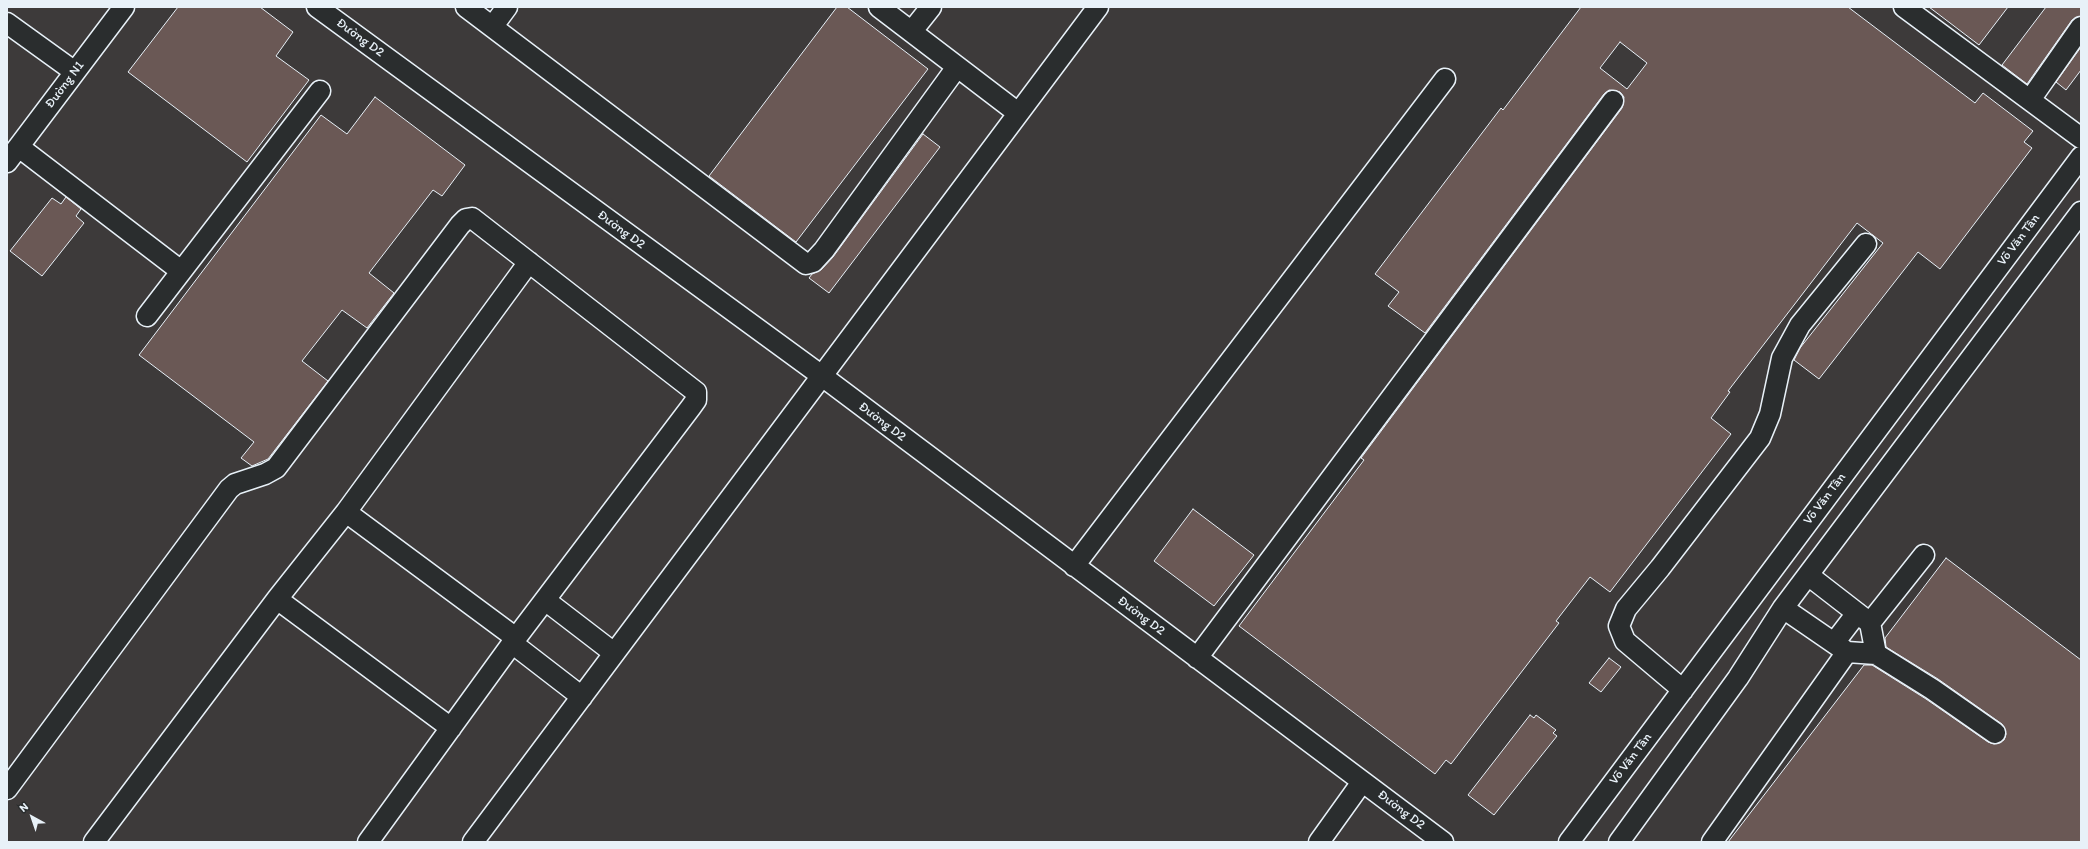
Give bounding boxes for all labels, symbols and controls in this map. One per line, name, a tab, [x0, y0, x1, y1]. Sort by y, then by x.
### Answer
street label: Đường D2	[333, 15, 387, 61]
street label: Đường N1	[42, 58, 88, 112]
street label: Đường D2	[594, 207, 648, 253]
street label: Võ Văn Tần	[1994, 211, 2044, 269]
street label: Đường D2	[855, 399, 909, 445]
street label: Võ Văn Tần	[1800, 470, 1850, 528]
street label: Đường D2	[1114, 593, 1168, 639]
street label: Võ Văn Tần	[1606, 730, 1656, 788]
street label: Đường D2	[1374, 787, 1428, 833]
north arrow	[12, 797, 52, 837]
text: N	[17, 800, 31, 815]

